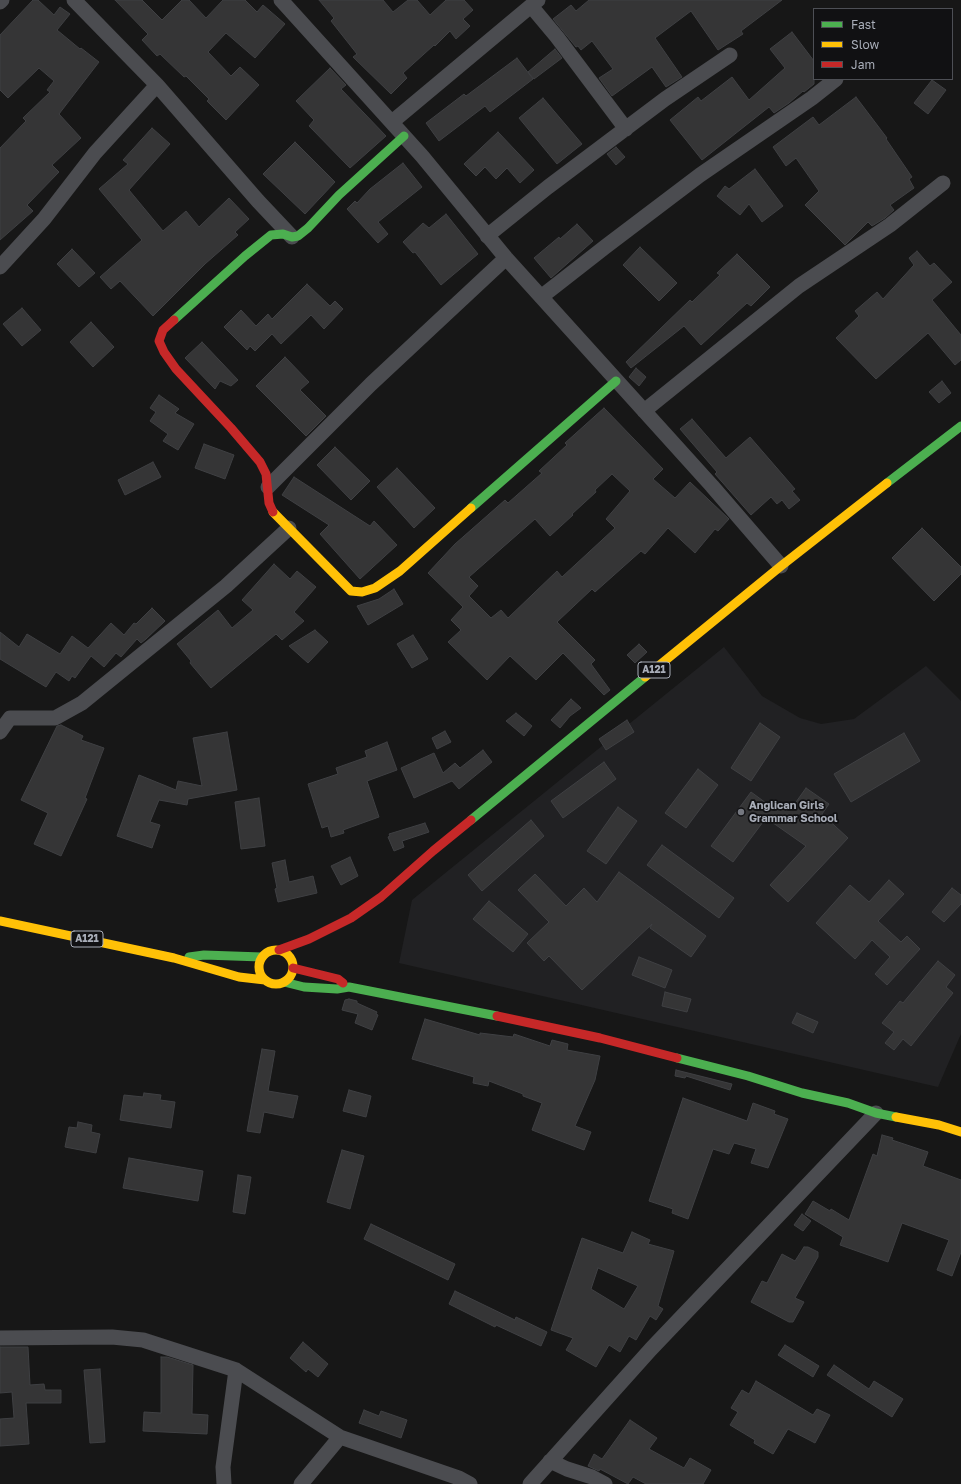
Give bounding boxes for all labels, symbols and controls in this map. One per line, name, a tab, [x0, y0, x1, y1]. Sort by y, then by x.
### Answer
legend	[813, 8, 953, 80]
text: Fast	[851, 17, 876, 32]
text: Slow	[851, 37, 879, 52]
text: Jam	[851, 57, 875, 72]
road number: A121	[638, 662, 670, 678]
place label: Anglican Girls Grammar School	[749, 799, 837, 825]
marker: Anglican Girls Grammar School	[736, 807, 746, 817]
road number: A121	[71, 931, 103, 947]

